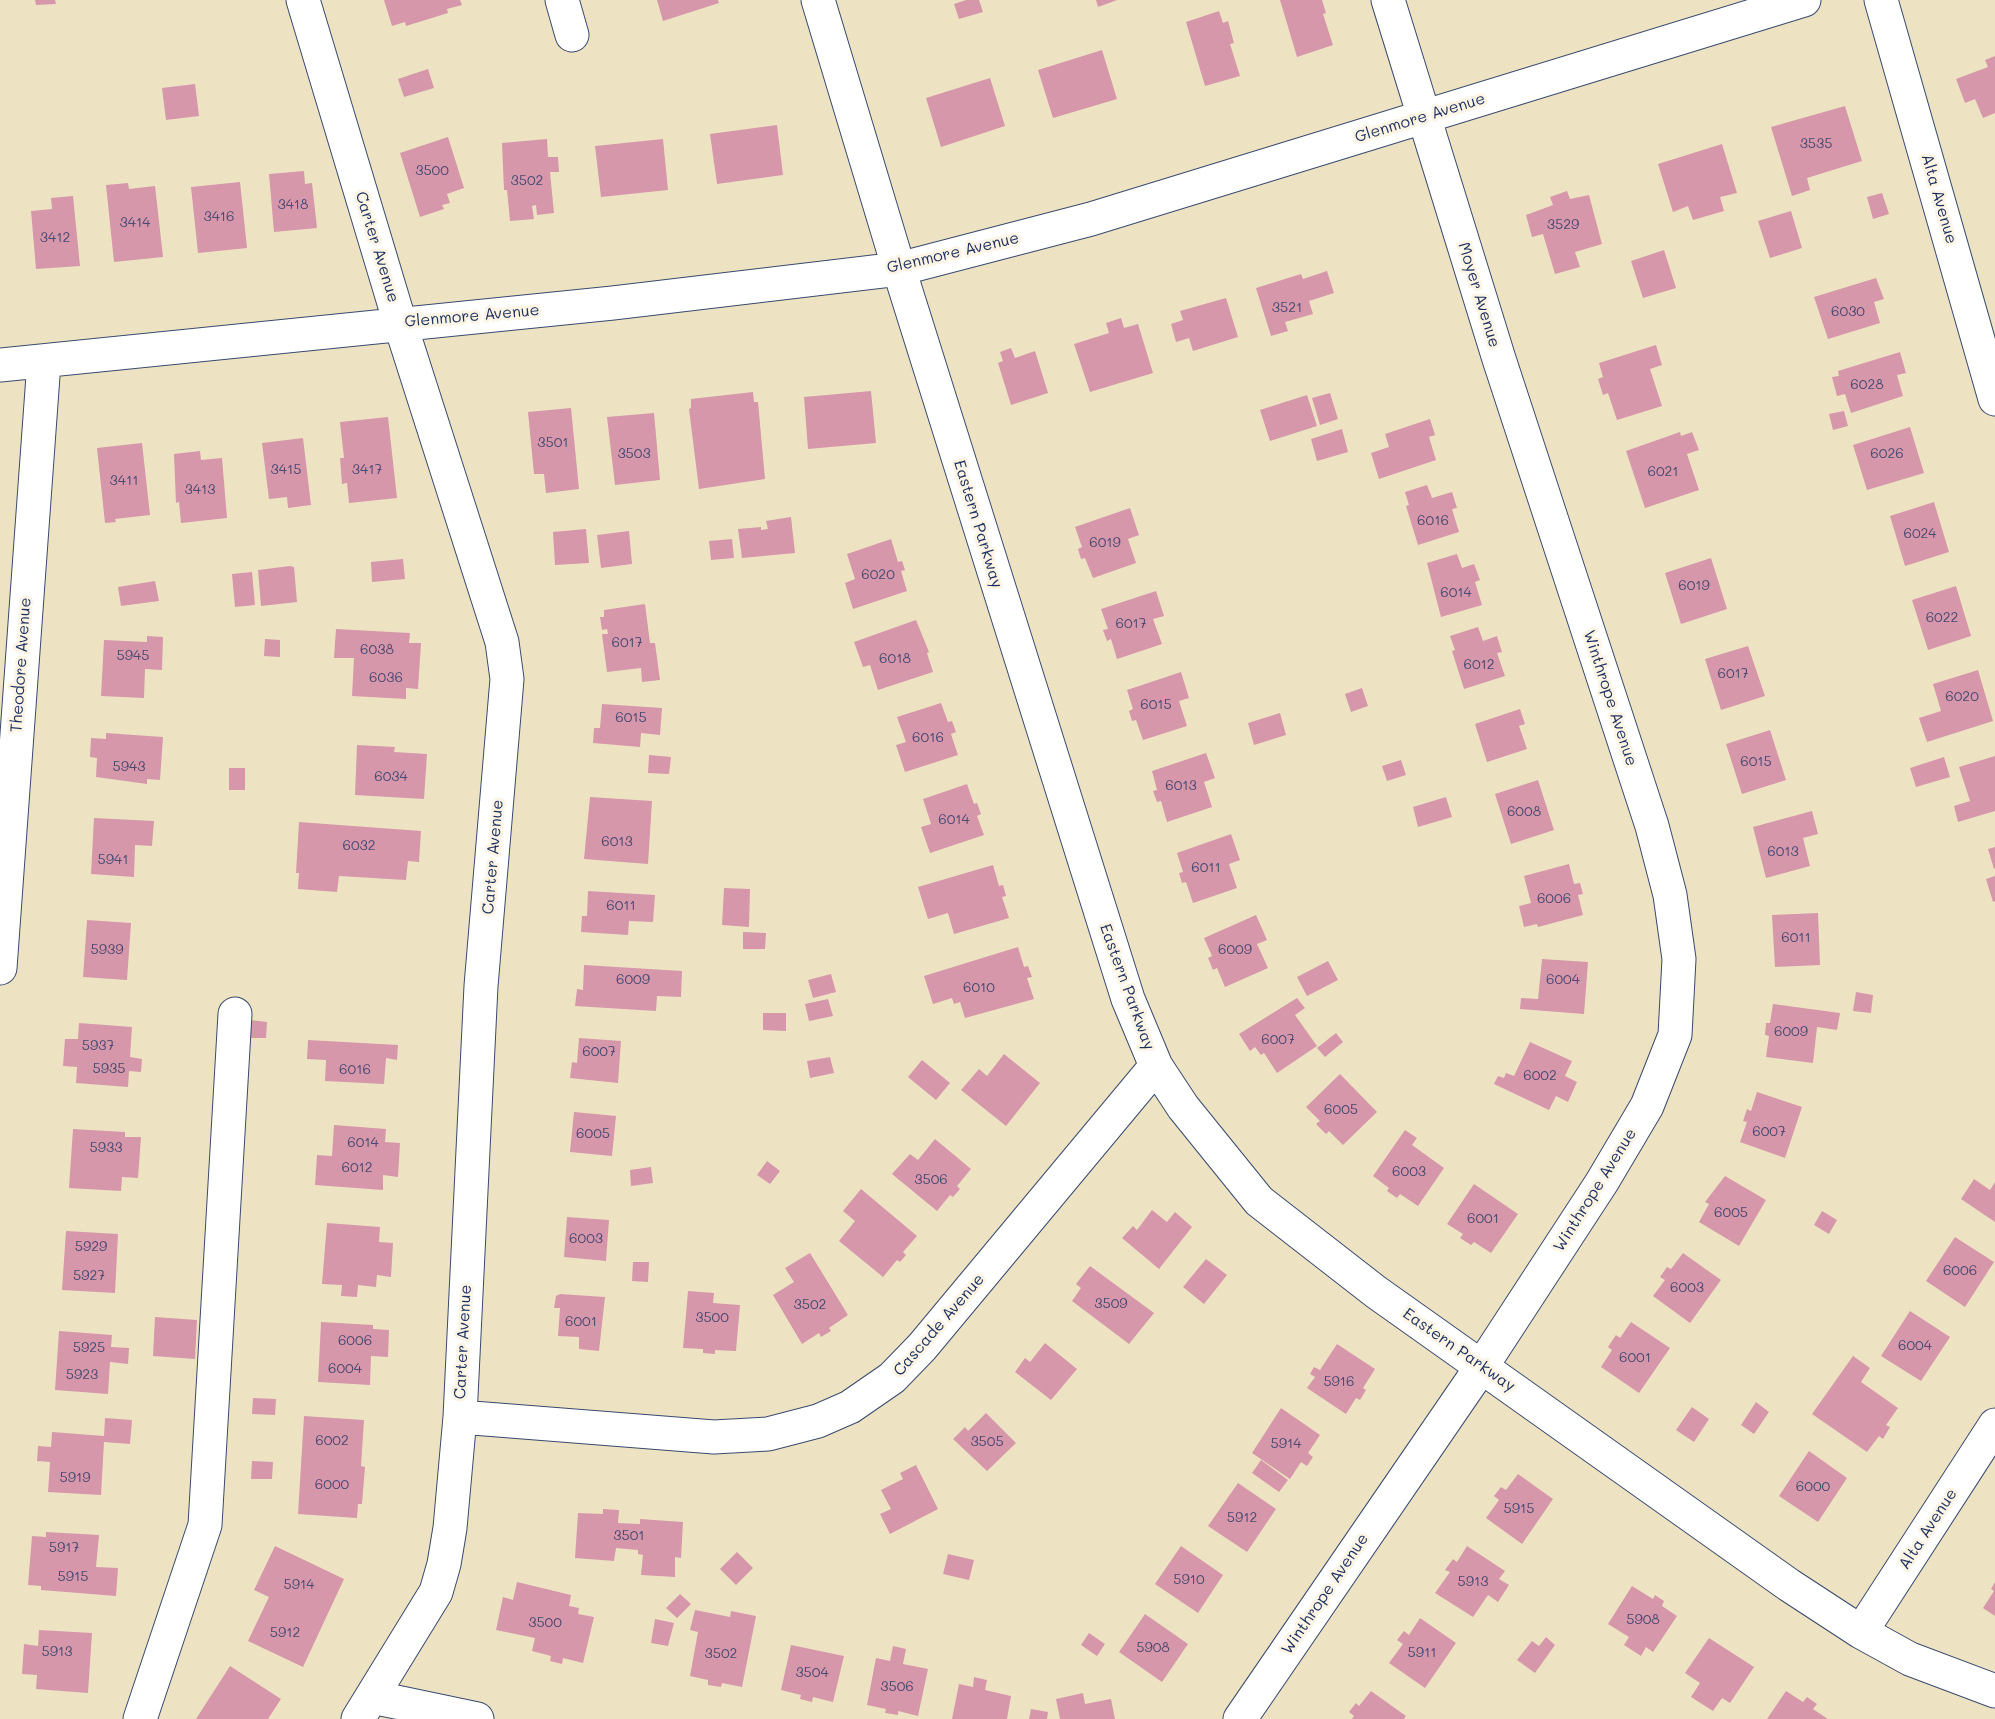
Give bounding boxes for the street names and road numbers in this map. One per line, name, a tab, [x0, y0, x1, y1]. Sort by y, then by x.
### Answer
street label: Glenmore Avenue	[1353, 89, 1487, 147]
street label: Alta Avenue	[1917, 152, 1961, 246]
street label: Carter Avenue	[351, 189, 403, 305]
street label: Glenmore Avenue	[885, 228, 1021, 278]
street label: Moyer Avenue	[1454, 240, 1504, 350]
street label: Glenmore Avenue	[404, 301, 540, 331]
street label: Eastern Parkway	[949, 458, 1007, 590]
street label: Theodore Avenue	[7, 597, 35, 733]
street label: Winthrope Avenue	[1579, 628, 1641, 768]
street label: Carter Avenue	[478, 799, 508, 915]
street label: Eastern Parkway	[1095, 921, 1159, 1053]
street label: Winthrope Avenue	[1549, 1125, 1641, 1255]
street label: Cascade Avenue	[889, 1270, 989, 1380]
street label: Carter Avenue	[450, 1284, 476, 1400]
street label: Eastern Parkway	[1399, 1304, 1519, 1396]
street label: Alta Avenue	[1895, 1485, 1961, 1573]
street label: Winthrope Avenue	[1277, 1530, 1373, 1658]

